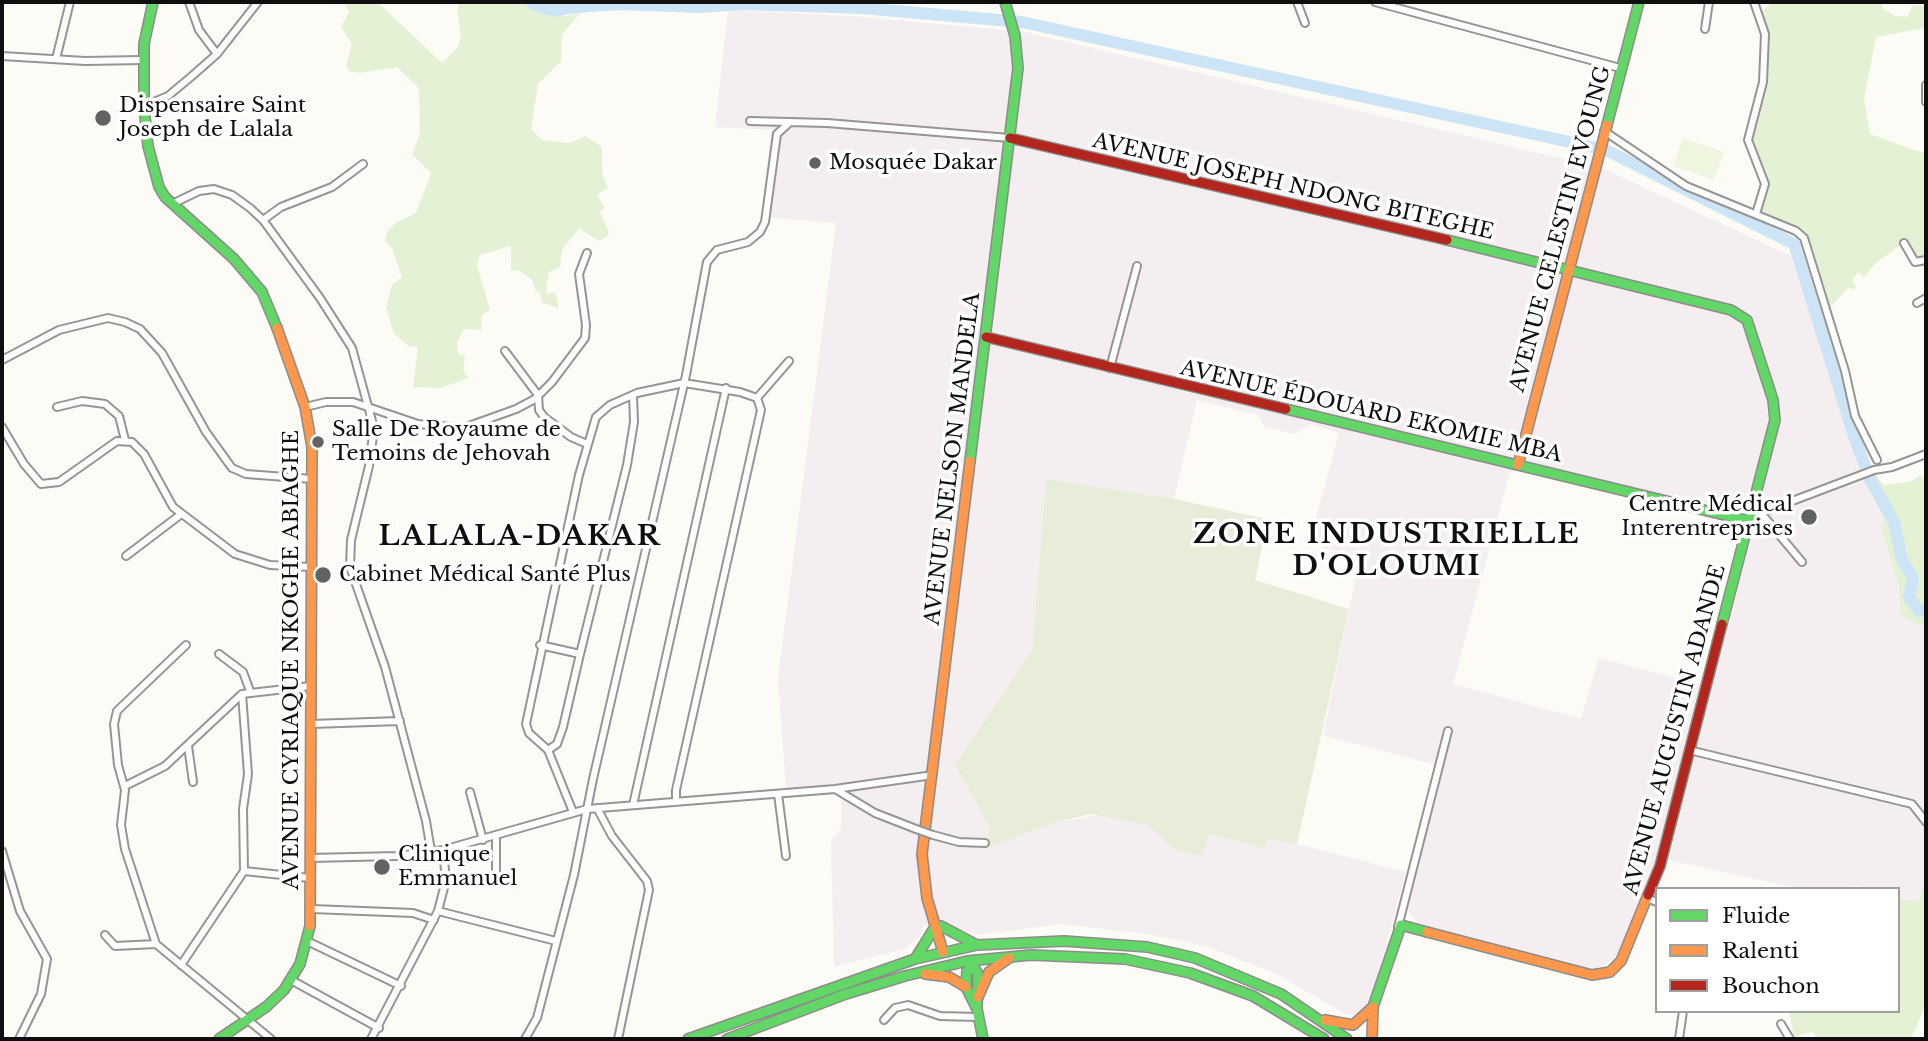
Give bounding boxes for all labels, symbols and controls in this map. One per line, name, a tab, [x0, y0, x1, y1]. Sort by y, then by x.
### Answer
street label: AVENUE CELESTIN EVOUNG	[1505, 63, 1617, 395]
place label: Dispensaire Saint Joseph de Lalala	[119, 93, 306, 143]
marker: Dispensaire Saint Joseph de Lalala	[93, 108, 113, 128]
street label: AVENUE JOSEPH NDONG BITEGHE	[1090, 128, 1496, 246]
place label: Mosquée Dakar	[829, 150, 997, 176]
marker: Mosquée Dakar	[807, 155, 823, 171]
street label: AVENUE NELSON MANDELA	[920, 291, 986, 627]
street label: AVENUE ÉDOUARD EKOMIE MBA	[1178, 356, 1564, 468]
place label: Salle De Royaume de Temoins de Jehovah	[332, 417, 561, 467]
street label: AVENUE CYRIAQUE NKOGHE ABIAGHE	[279, 430, 305, 890]
marker: Salle De Royaume de Temoins de Jehovah	[310, 434, 326, 450]
place label: Centre Médical Interentreprises	[1621, 492, 1793, 542]
marker: Centre Médical Interentreprises	[1799, 507, 1819, 527]
district label: ZONE INDUSTRIELLE D'OLOUMI	[1195, 518, 1579, 584]
district label: LALALA-DAKAR	[380, 520, 660, 554]
place label: Cabinet Médical Santé Plus	[339, 562, 631, 588]
street label: AVENUE AUGUSTIN ADANDE	[1619, 562, 1731, 898]
marker: Cabinet Médical Santé Plus	[313, 565, 333, 585]
place label: Clinique Emmanuel	[398, 842, 517, 892]
marker: Clinique Emmanuel	[372, 857, 392, 877]
legend	[1655, 887, 1900, 1013]
text: Fluide	[1722, 903, 1790, 929]
text: Ralenti	[1722, 938, 1799, 964]
text: Bouchon	[1722, 973, 1820, 999]

